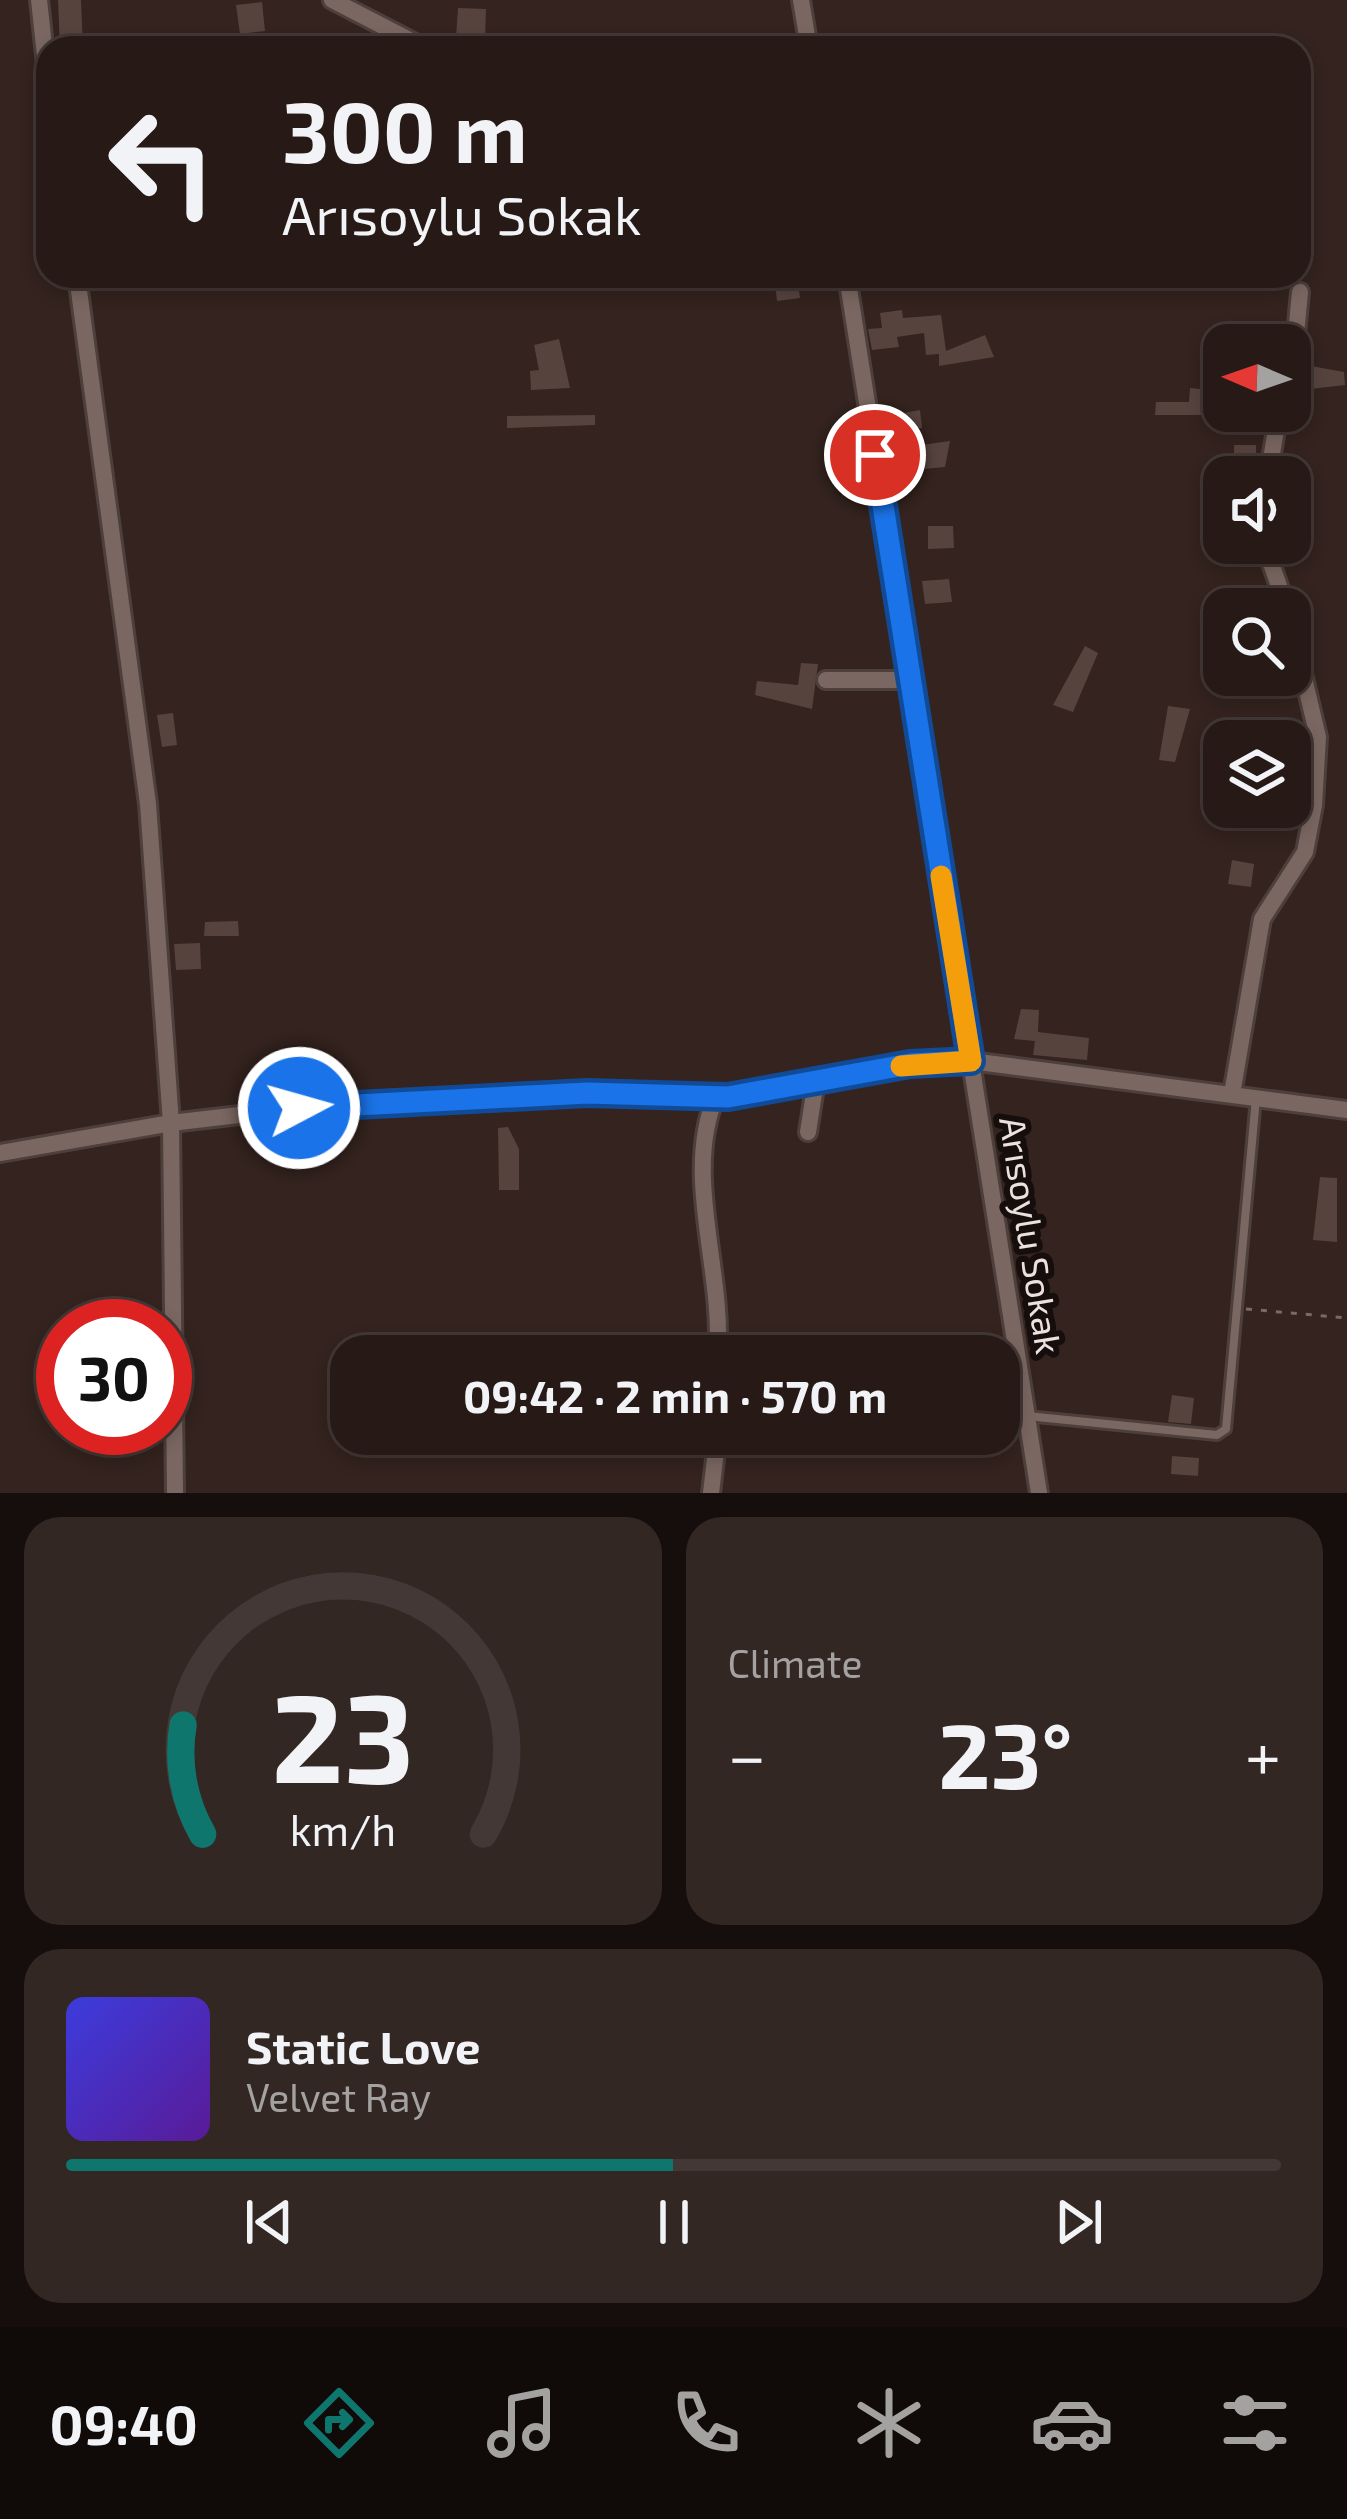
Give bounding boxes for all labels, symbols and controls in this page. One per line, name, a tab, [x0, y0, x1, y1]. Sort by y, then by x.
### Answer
text: 300 m	[282, 79, 528, 180]
icon: left	[84, 84, 240, 240]
text: Arısoylu Sokak	[282, 181, 641, 246]
north arrow	[1203, 324, 1311, 432]
map controls	[1203, 324, 1311, 828]
pin	[824, 404, 926, 506]
icon: arrive	[842, 422, 908, 488]
button: sound	[1203, 456, 1311, 564]
button: search	[1203, 588, 1311, 696]
button: layers	[1203, 720, 1311, 828]
position arrow	[236, 1045, 362, 1171]
street label: Arısoylu Sokak	[992, 1113, 1072, 1357]
speed limit sign: 30	[36, 1299, 192, 1455]
text: 09:42 · 2 min · 570 m	[463, 1368, 887, 1422]
text: Climate	[728, 1639, 862, 1686]
text: 23	[271, 1658, 414, 1808]
text: 23°	[938, 1699, 1073, 1807]
text: −	[728, 1714, 766, 1793]
text: +	[1245, 1714, 1281, 1793]
text: km/h	[289, 1803, 396, 1855]
text: Static Love	[246, 2019, 481, 2073]
text: Velvet Ray	[246, 2073, 431, 2120]
icon: previous	[236, 2189, 302, 2255]
icon: pause	[641, 2189, 707, 2255]
icon: next	[1046, 2189, 1112, 2255]
icon: directions	[297, 2381, 381, 2465]
icon: music	[480, 2381, 564, 2465]
icon: phone	[664, 2381, 748, 2465]
icon: climate	[847, 2381, 931, 2465]
icon: car	[1030, 2381, 1114, 2465]
icon: filters	[1213, 2381, 1297, 2465]
text: 09:40	[50, 2391, 198, 2456]

